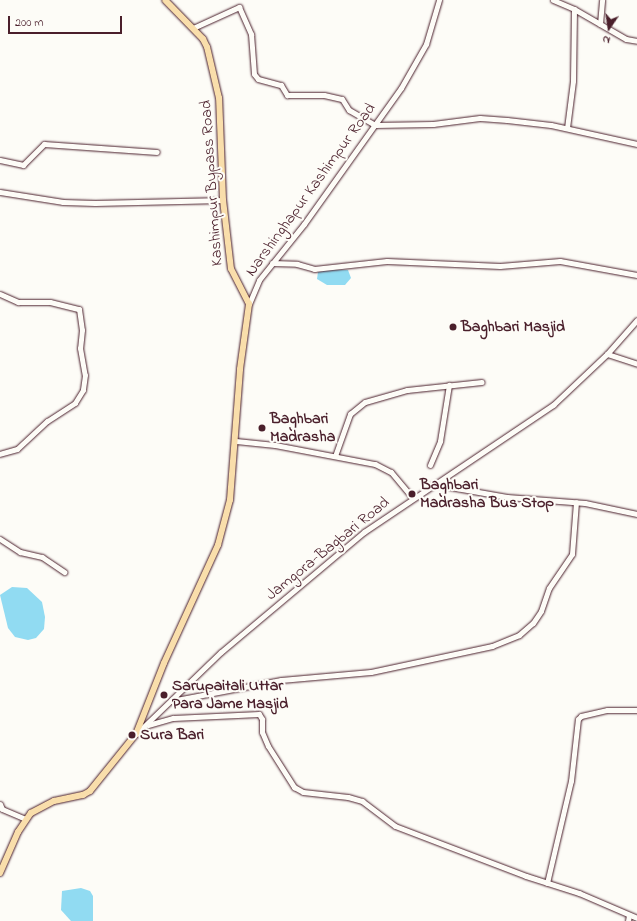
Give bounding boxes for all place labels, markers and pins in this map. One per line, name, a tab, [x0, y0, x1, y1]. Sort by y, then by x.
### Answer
place label: Baghbari Masjid	[461, 317, 565, 337]
marker: Baghbari Masjid	[448, 322, 458, 332]
place label: Baghbari Madrasha	[270, 409, 335, 447]
marker: Baghbari Madrasha	[257, 423, 267, 433]
place label: Baghbari Madrasha Bus Stop	[420, 475, 554, 513]
marker: Baghbari Madrasha Bus Stop	[407, 489, 417, 499]
place label: Sarupaitali Uttar Para Jame Masjid	[172, 676, 288, 714]
marker: Sarupaitali Uttar Para Jame Masjid	[159, 690, 169, 700]
place label: Sura Bari	[140, 725, 204, 745]
marker: Sura Bari	[127, 730, 137, 740]

